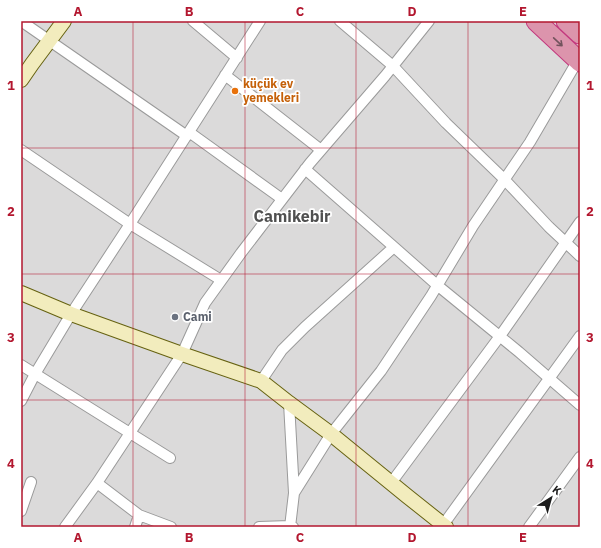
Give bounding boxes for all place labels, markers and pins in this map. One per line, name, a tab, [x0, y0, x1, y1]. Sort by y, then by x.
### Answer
place label: küçük ev yemekleri	[243, 76, 299, 105]
marker: küçük ev yemekleri	[230, 86, 240, 96]
place label: Cami	[183, 309, 212, 324]
marker: Cami	[170, 312, 180, 322]

